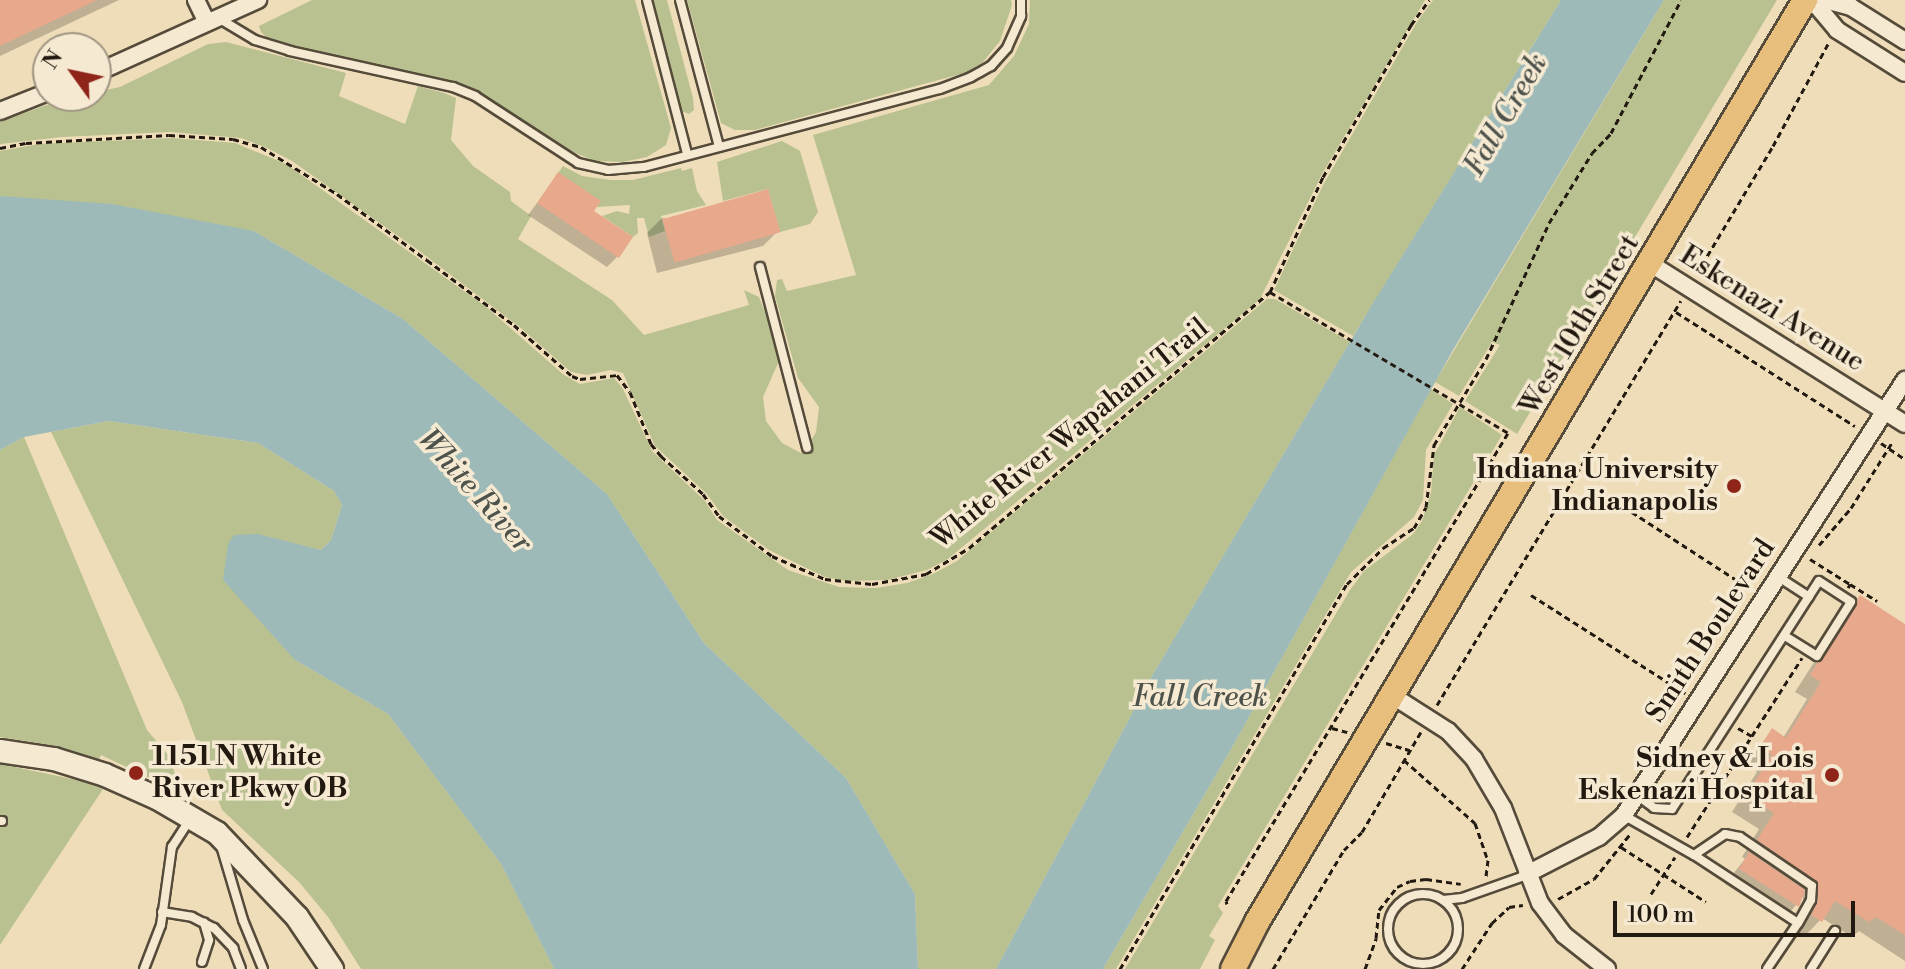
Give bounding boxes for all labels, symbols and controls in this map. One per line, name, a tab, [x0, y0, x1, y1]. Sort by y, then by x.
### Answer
north arrow	[32, 32, 112, 112]
text: N	[37, 45, 69, 74]
water label: Fall Creek	[1457, 47, 1555, 183]
street label: West 10th Street	[1513, 229, 1647, 421]
street label: Eskenazi Avenue	[1673, 239, 1871, 379]
street label: White River Wapahani Trail	[924, 312, 1216, 556]
water label: White River	[410, 422, 540, 560]
place label: Indiana University Indianapolis	[1476, 453, 1718, 519]
marker: Indiana University Indianapolis	[1725, 477, 1743, 495]
street label: Smith Boulevard	[1639, 533, 1783, 729]
water label: Fall Creek	[1132, 679, 1268, 715]
place label: 1151 N White River Pkwy OB	[152, 740, 348, 806]
place label: Sidney & Lois Eskenazi Hospital	[1578, 742, 1814, 808]
marker: 1151 N White River Pkwy OB	[127, 764, 145, 782]
marker: Sidney & Lois Eskenazi Hospital	[1821, 764, 1843, 786]
scale bar	[1617, 885, 1859, 935]
text: 100 m	[1627, 900, 1694, 930]

